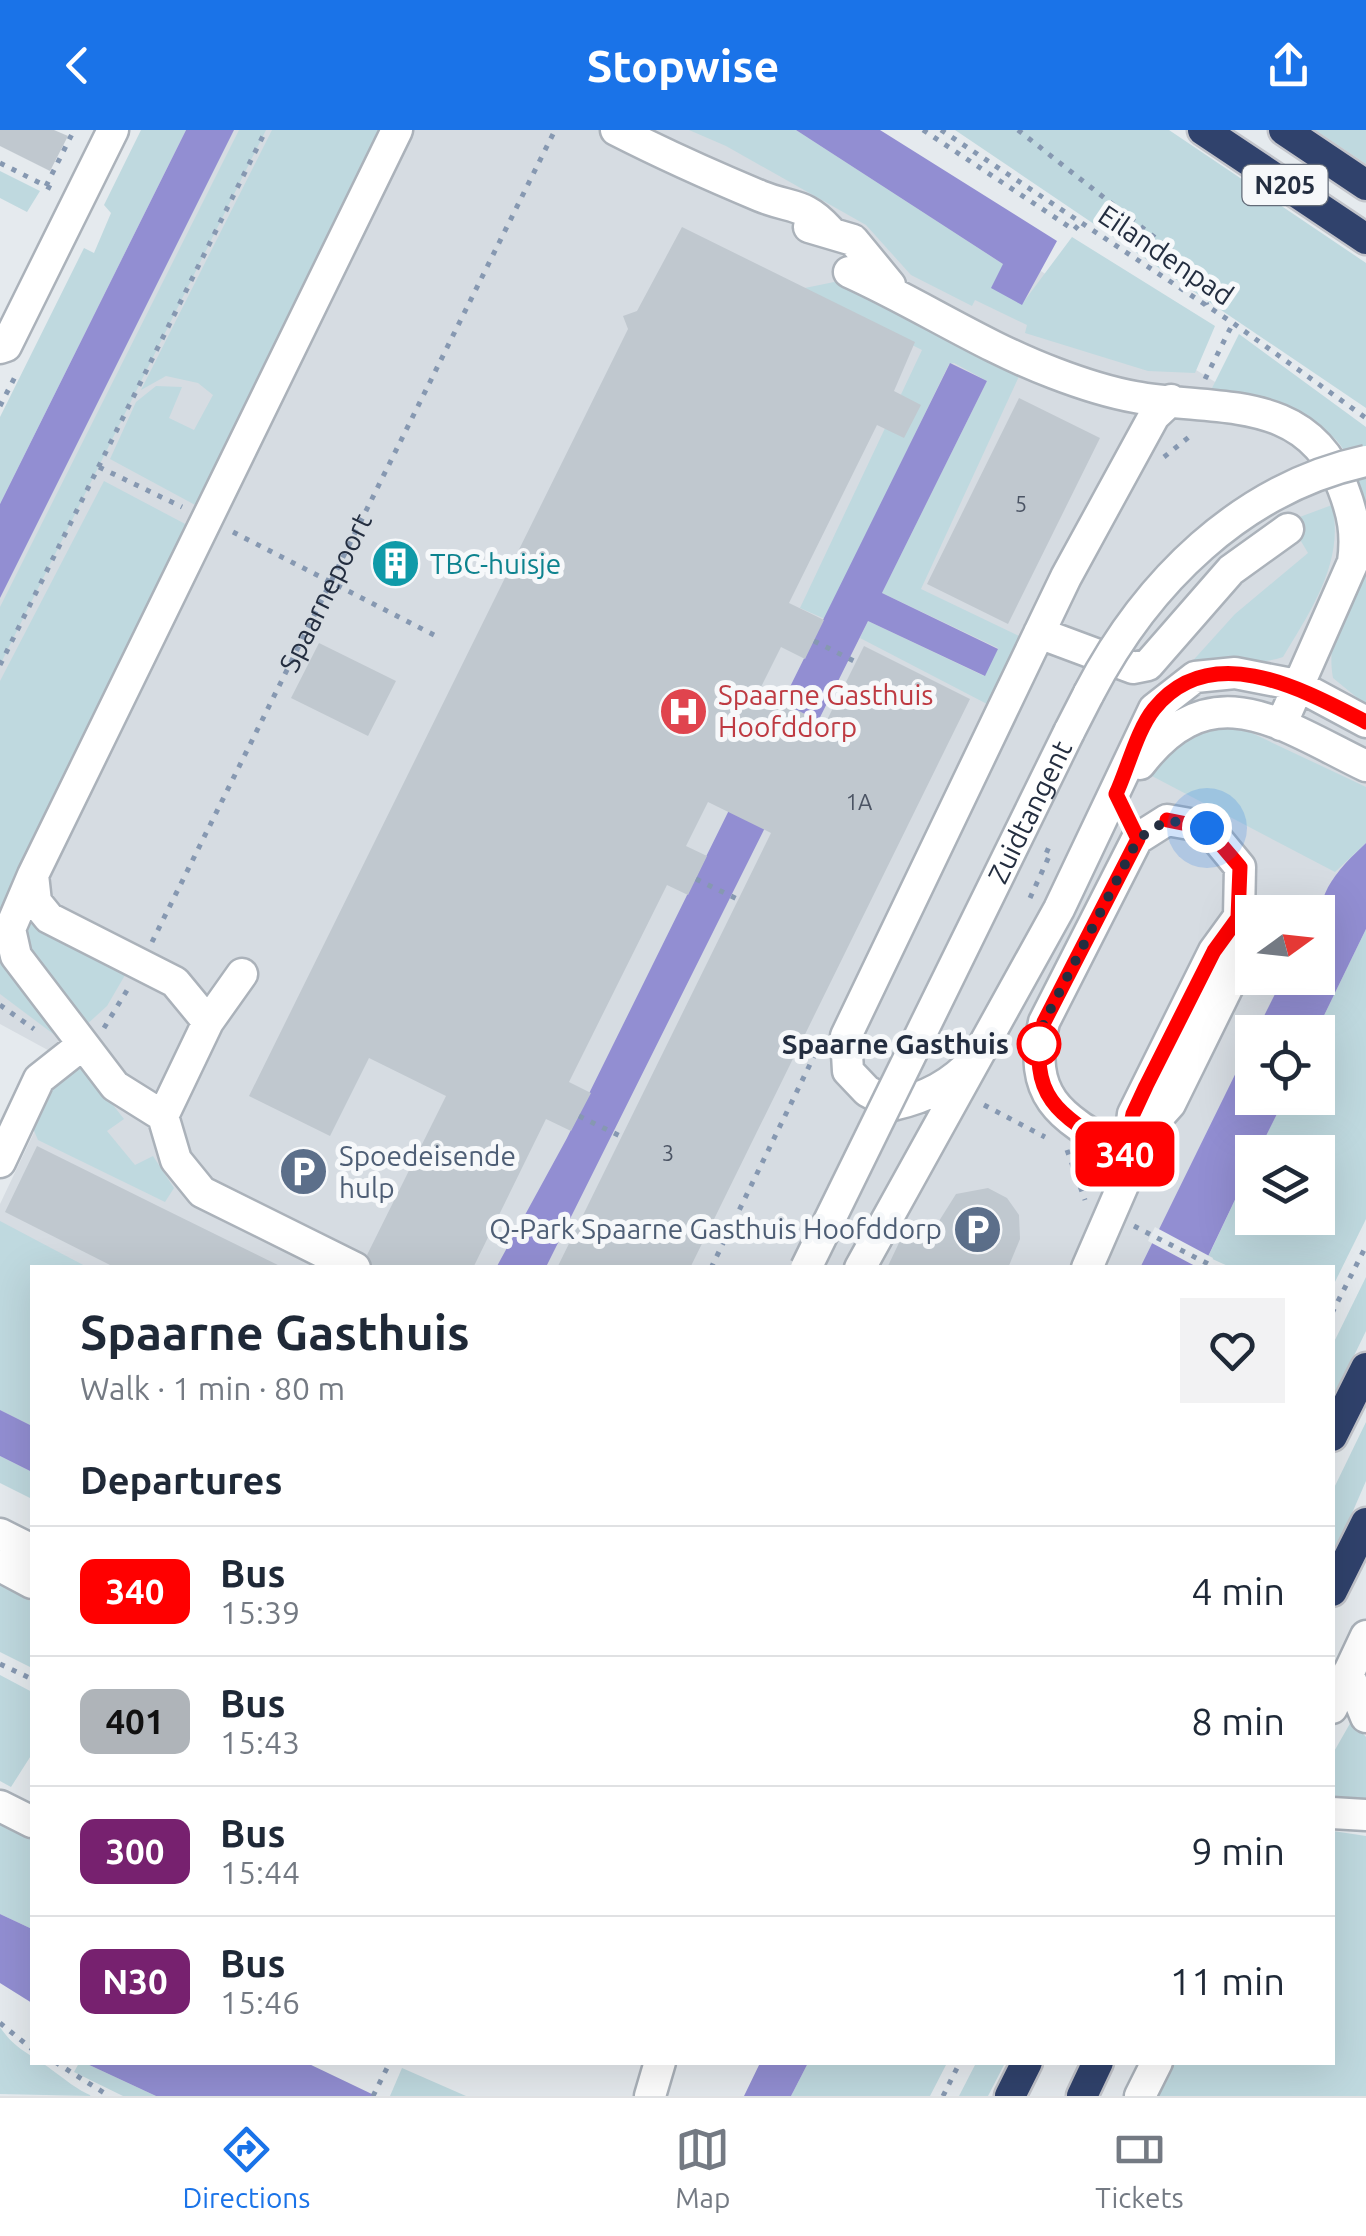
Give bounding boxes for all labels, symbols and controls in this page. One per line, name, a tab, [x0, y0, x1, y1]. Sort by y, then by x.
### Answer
icon: back	[50, 38, 105, 93]
icon: share	[1261, 38, 1316, 93]
text: Stopwise	[587, 40, 779, 91]
road number: N205	[1242, 165, 1328, 205]
street label: Eilandenpad	[1093, 198, 1239, 311]
house number: 5	[1015, 491, 1027, 516]
street label: Spaarnepoort	[273, 508, 377, 677]
building icon: TBC-huisje	[369, 538, 421, 590]
place label: TBC-huisje	[430, 548, 561, 579]
place label: Spaarne Gasthuis Hoofddorp	[718, 679, 933, 742]
hospital icon: Spaarne Gasthuis Hoofddorp	[657, 685, 709, 737]
street label: Zuidtangent	[981, 735, 1077, 888]
house number: 1A	[846, 789, 873, 814]
your location	[1182, 803, 1232, 853]
north arrow	[1235, 895, 1335, 995]
map controls	[1235, 895, 1335, 1235]
button: locate	[1235, 1015, 1335, 1115]
marker: Spaarne Gasthuis	[1018, 1023, 1060, 1065]
place label: Spaarne Gasthuis	[782, 1028, 1009, 1059]
line badge: 340	[1068, 1122, 1182, 1186]
text: 340	[1095, 1134, 1155, 1174]
button: layers	[1235, 1135, 1335, 1235]
place label: Spoedeisende hulp	[339, 1140, 516, 1203]
house number: 3	[662, 1140, 674, 1165]
parking icon: Spoedeisende hulp	[278, 1146, 330, 1198]
parking icon: Q-Park Spaarne Gasthuis Hoofddorp	[951, 1203, 1003, 1255]
place label: Q-Park Spaarne Gasthuis Hoofddorp	[489, 1213, 942, 1244]
button: heart	[1180, 1298, 1285, 1403]
text: Spaarne Gasthuis	[80, 1305, 470, 1359]
text: Walk · 1 min · 80 m	[80, 1370, 345, 1406]
text: Departures	[80, 1459, 282, 1501]
text: Bus	[220, 1552, 285, 1594]
text: 4 min	[1191, 1570, 1285, 1612]
text: 340	[105, 1571, 165, 1611]
text: 15:39	[220, 1594, 300, 1630]
text: Bus	[220, 1682, 285, 1724]
text: 8 min	[1191, 1700, 1285, 1742]
text: 401	[105, 1701, 165, 1741]
text: 15:43	[220, 1724, 300, 1760]
text: Bus	[220, 1812, 285, 1854]
text: 9 min	[1191, 1830, 1285, 1872]
text: 300	[105, 1831, 165, 1871]
text: 15:44	[220, 1854, 300, 1890]
text: Bus	[220, 1942, 285, 1984]
text: 11 min	[1170, 1960, 1285, 2002]
text: N30	[102, 1961, 168, 2001]
text: 15:46	[220, 1984, 300, 2020]
tab: Directions	[182, 2122, 310, 2213]
tab: Map	[675, 2122, 730, 2213]
tab: Tickets	[1095, 2122, 1184, 2213]

